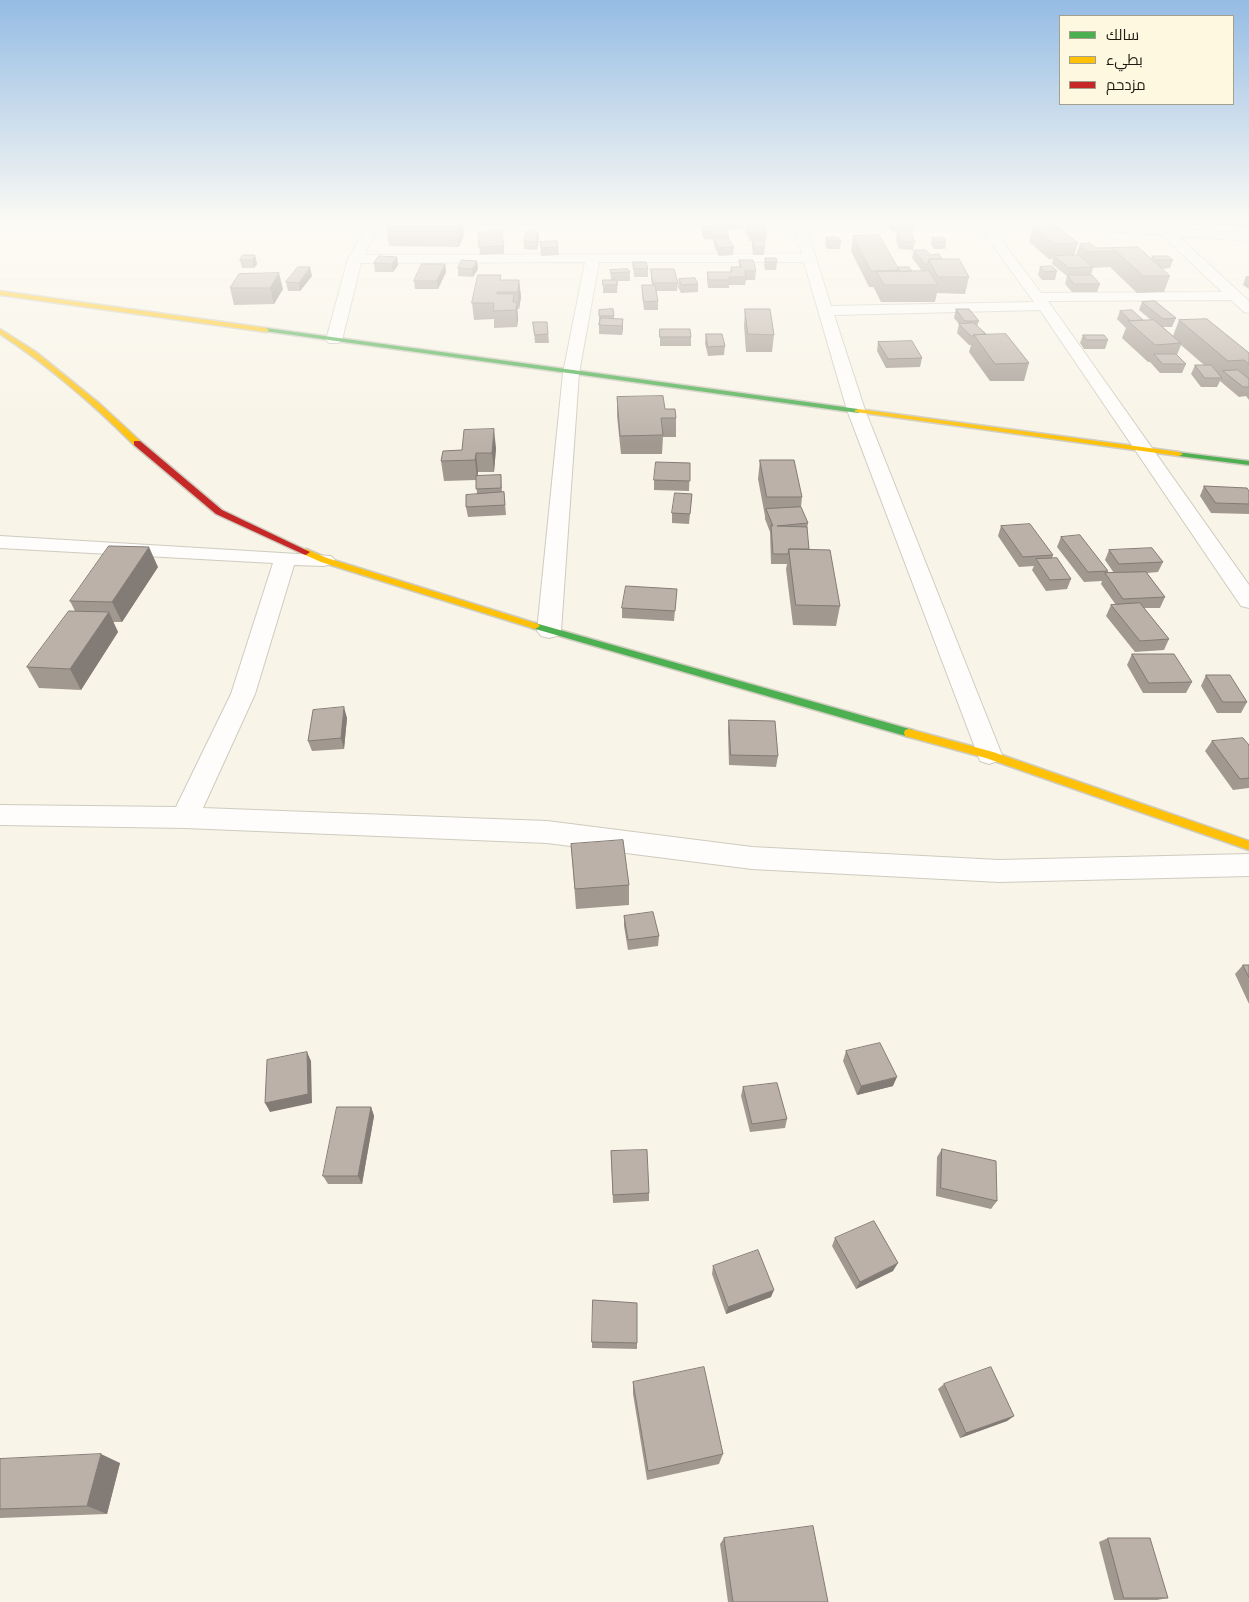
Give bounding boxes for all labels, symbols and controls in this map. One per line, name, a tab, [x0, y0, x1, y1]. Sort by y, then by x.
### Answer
legend	[1059, 15, 1234, 105]
text: سالك	[1106, 26, 1139, 44]
text: بطيء	[1106, 51, 1143, 69]
text: مزدحم	[1106, 76, 1146, 94]

